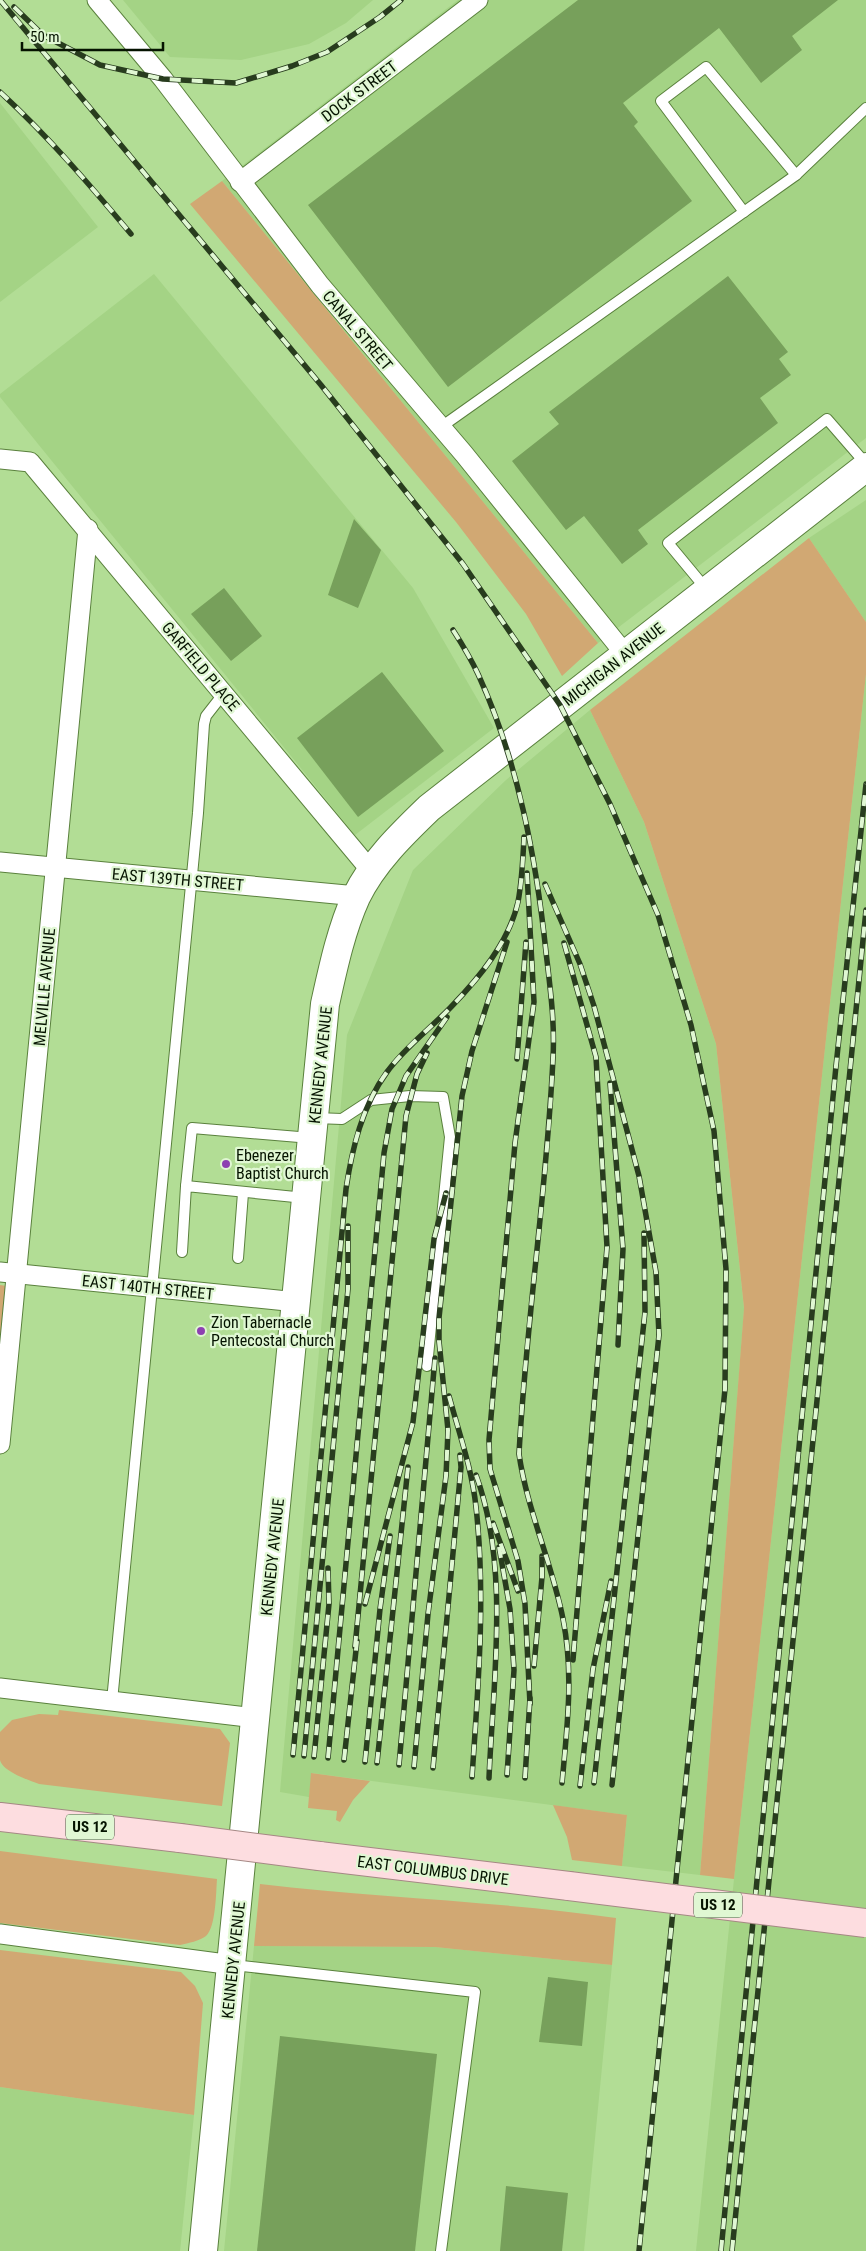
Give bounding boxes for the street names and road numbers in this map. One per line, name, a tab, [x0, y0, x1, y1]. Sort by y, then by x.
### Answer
street label: DOCK STREET	[318, 57, 401, 126]
street label: CANAL STREET	[319, 287, 397, 374]
street label: GARFIELD PLACE	[158, 618, 243, 715]
street label: MICHIGAN AVENUE	[559, 619, 668, 710]
street label: EAST 139TH STREET	[111, 864, 245, 895]
street label: MELVILLE AVENUE	[30, 927, 59, 1047]
street label: KENNEDY AVENUE	[305, 1006, 336, 1125]
street label: EAST 140TH STREET	[81, 1271, 215, 1304]
street label: KENNEDY AVENUE	[257, 1498, 288, 1617]
road number: US 12	[66, 1814, 114, 1840]
street label: EAST COLUMBUS DRIVE	[356, 1852, 510, 1889]
road number: US 12	[694, 1892, 742, 1918]
street label: KENNEDY AVENUE	[218, 1901, 249, 2020]

